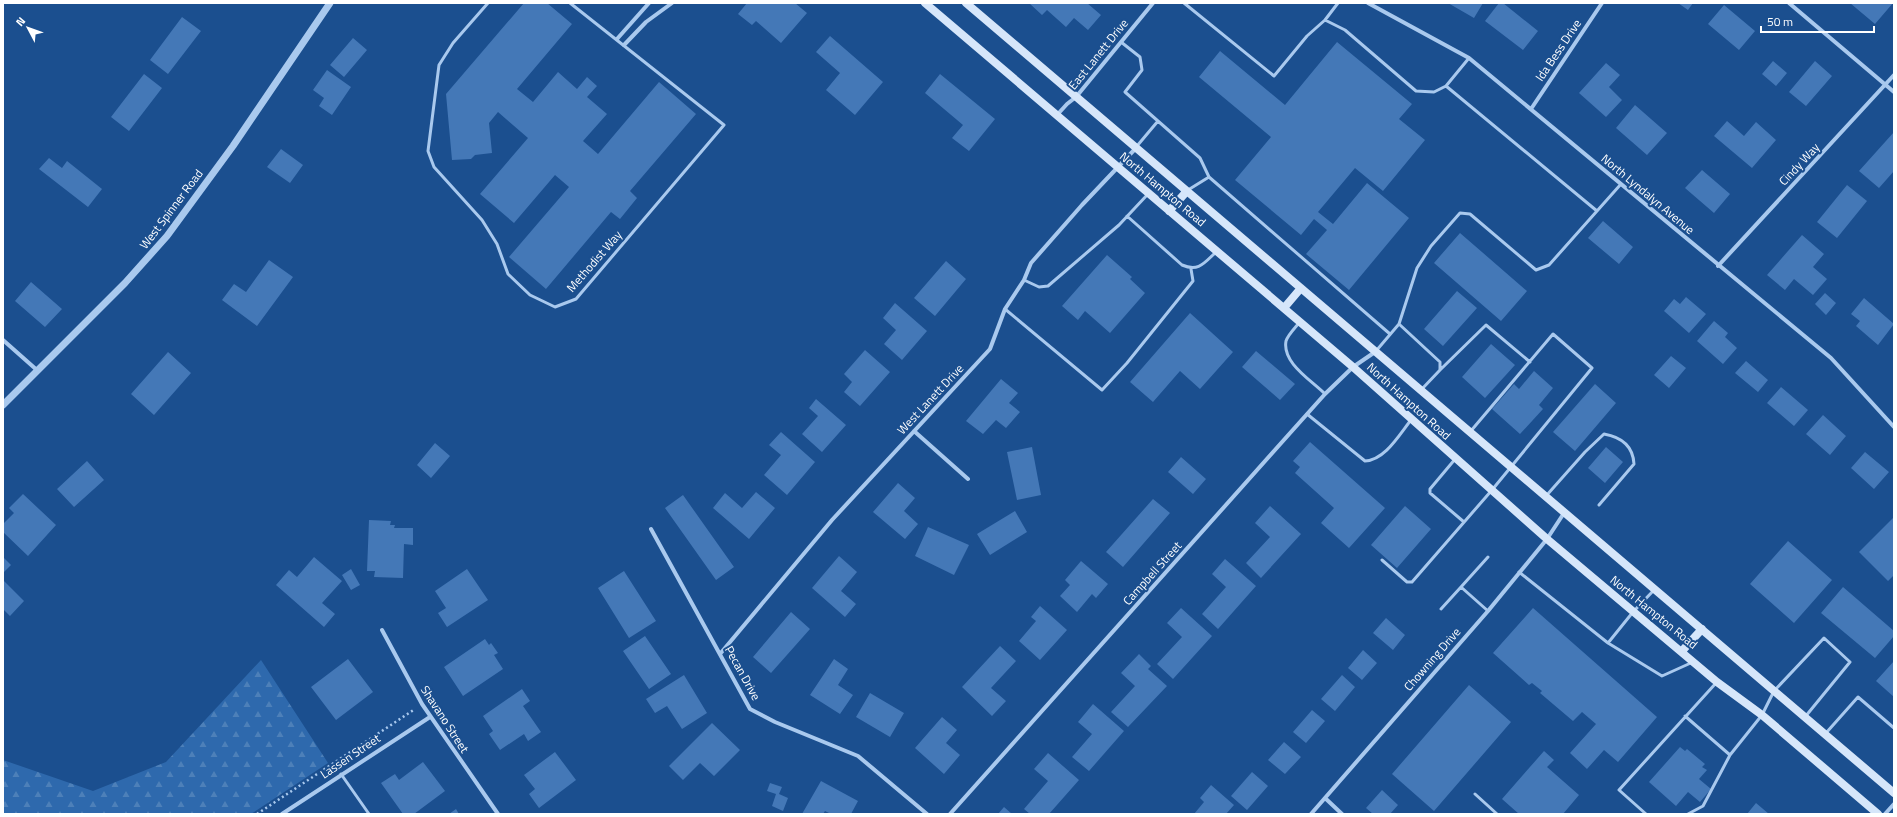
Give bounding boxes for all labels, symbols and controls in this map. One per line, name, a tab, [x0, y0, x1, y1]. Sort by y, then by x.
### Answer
north arrow	[8, 8, 48, 48]
scale bar	[1761, 8, 1874, 34]
text: 50 m	[1767, 12, 1793, 31]
text: N	[12, 13, 29, 30]
street label: East Lanett Drive	[1063, 14, 1133, 94]
street label: Ida Bess Drive	[1530, 15, 1586, 85]
street label: Cindy Way	[1774, 138, 1824, 190]
street label: North Hampton Road	[1116, 147, 1210, 231]
street label: North Lyndalyn Avenue	[1597, 149, 1699, 239]
street label: West Spinner Road	[135, 165, 207, 253]
street label: Methodist Way	[562, 226, 626, 296]
street label: North Hampton Road	[1363, 358, 1455, 444]
street label: West Lanett Drive	[892, 359, 968, 439]
street label: Campbell Street	[1118, 536, 1186, 609]
street label: North Hampton Road	[1606, 571, 1702, 653]
street label: Chowning Drive	[1399, 623, 1465, 695]
street label: Pecan Drive	[720, 642, 766, 704]
street label: Shavano Street	[416, 682, 474, 757]
street label: Lassen Street	[316, 728, 385, 783]

